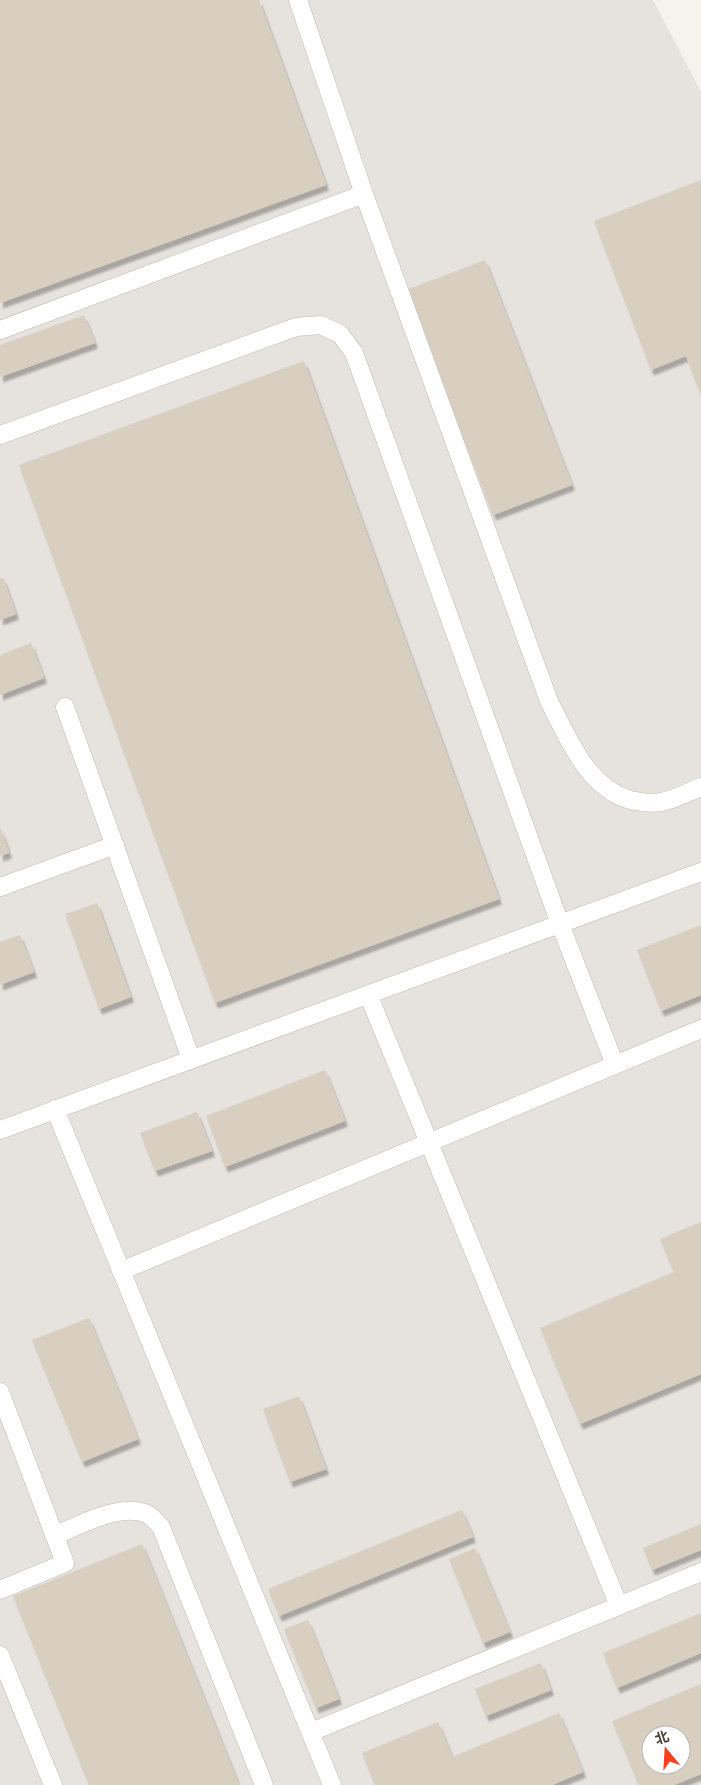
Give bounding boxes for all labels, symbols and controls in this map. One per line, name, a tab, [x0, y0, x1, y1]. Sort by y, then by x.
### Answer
north arrow	[641, 1725, 691, 1775]
text: 北	[653, 1727, 671, 1748]

